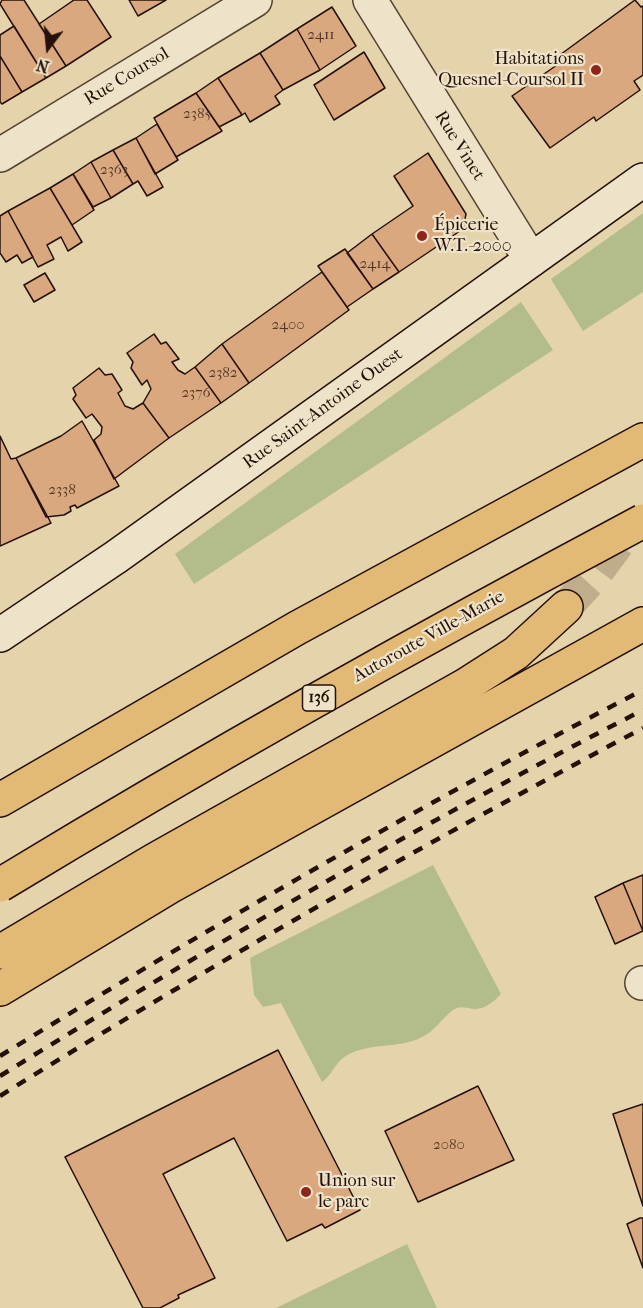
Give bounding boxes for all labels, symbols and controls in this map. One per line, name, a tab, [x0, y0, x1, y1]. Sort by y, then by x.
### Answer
north arrow	[18, 18, 78, 78]
house number: 2411	[307, 26, 335, 44]
street label: Rue Coursol	[81, 43, 173, 111]
place label: Habitations Quesnel-Coursol II	[438, 49, 584, 92]
text: N	[34, 55, 51, 77]
marker: Habitations Quesnel-Coursol II	[589, 63, 603, 77]
house number: 2385	[183, 105, 211, 123]
street label: Rue Vinet	[429, 107, 489, 185]
house number: 2363	[100, 161, 128, 179]
place label: Épicerie W.T.-2000	[434, 215, 512, 258]
marker: Épicerie W.T.-2000	[415, 229, 429, 243]
house number: 2414	[360, 255, 390, 273]
house number: 2400	[271, 316, 305, 334]
street label: Rue Saint-Antoine Ouest	[239, 344, 407, 474]
house number: 2382	[208, 364, 238, 382]
house number: 2376	[181, 384, 211, 402]
house number: 2338	[48, 481, 76, 499]
street label: Autoroute Ville-Marie	[350, 586, 508, 688]
road number: 136	[302, 685, 336, 711]
house number: 2080	[433, 1136, 465, 1154]
place label: Union sur le parc	[318, 1171, 395, 1214]
marker: Union sur le parc	[299, 1185, 313, 1199]

